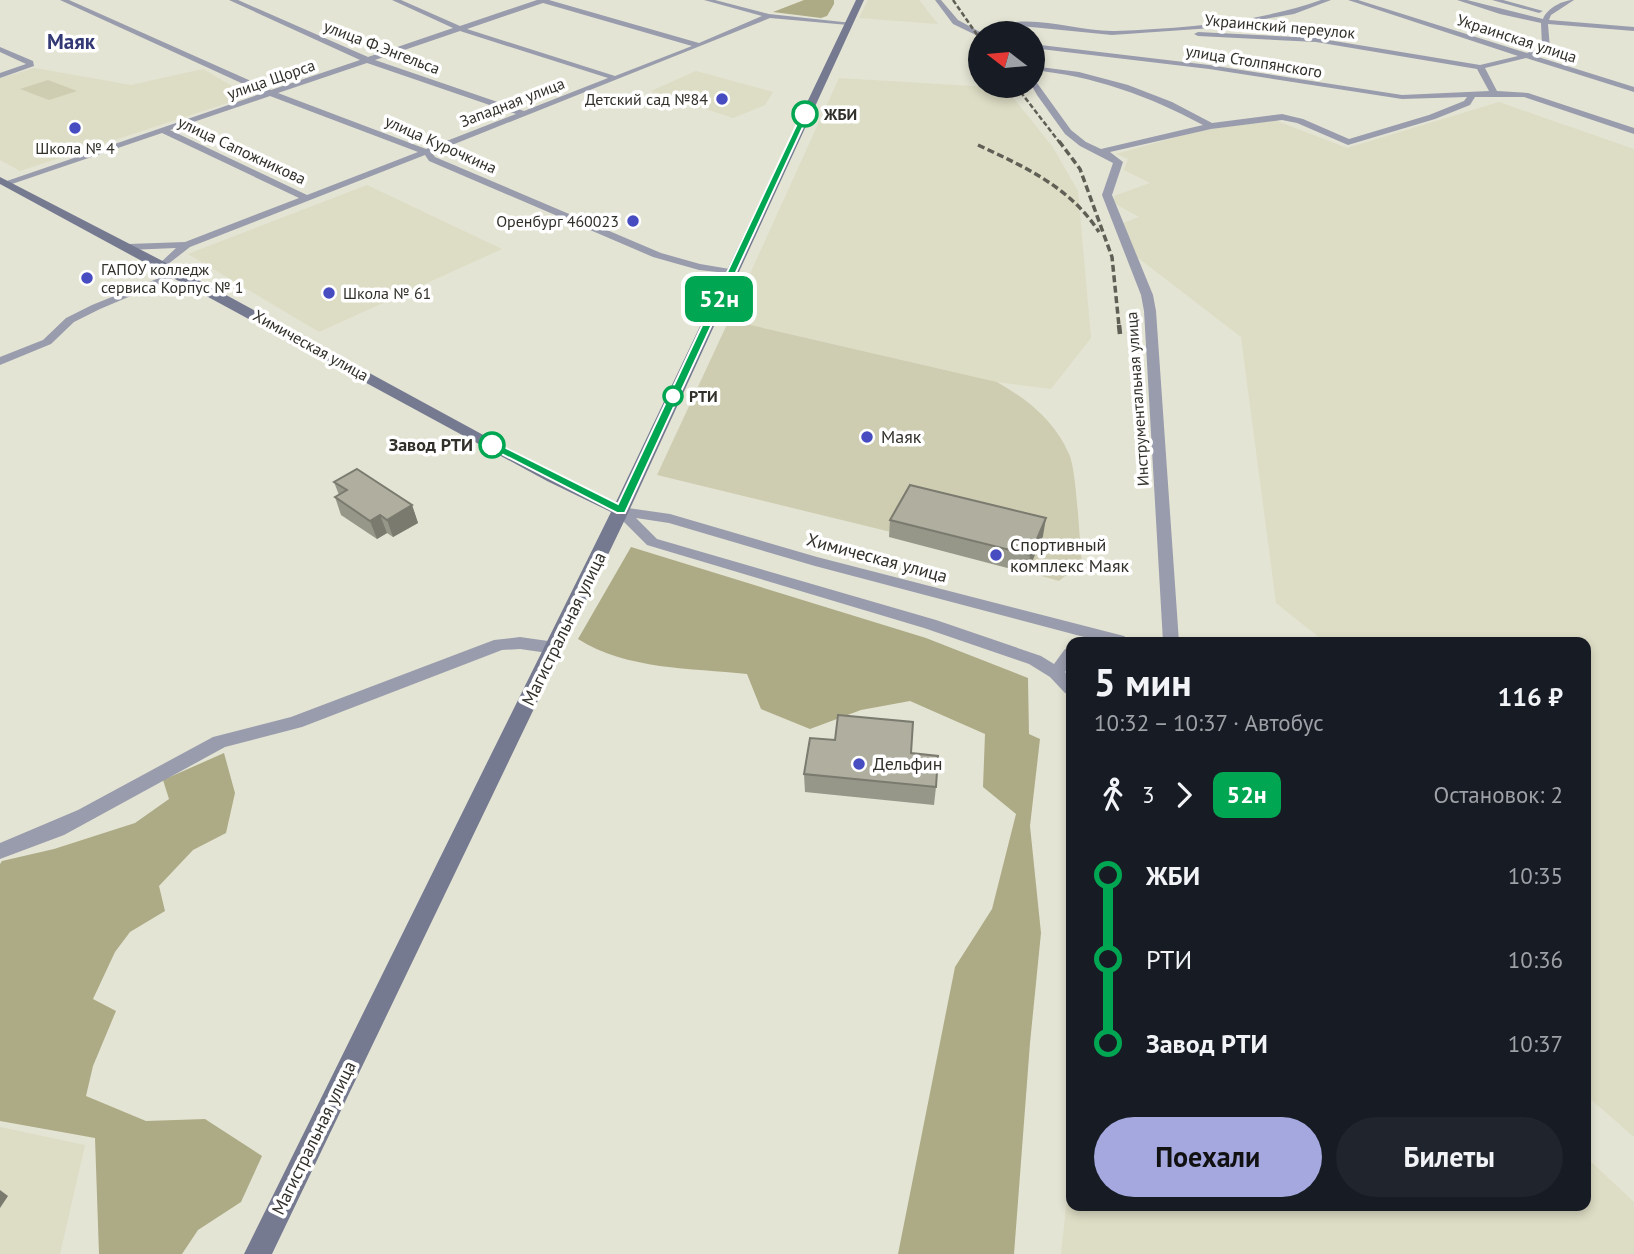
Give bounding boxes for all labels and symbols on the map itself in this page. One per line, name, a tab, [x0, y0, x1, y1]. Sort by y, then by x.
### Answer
street label: Украинский переулок	[1204, 9, 1356, 43]
street label: Украинская улица	[1454, 9, 1580, 67]
street label: улица Ф.Энгельса	[321, 16, 443, 78]
north arrow	[968, 21, 1045, 98]
district label: Маяк	[47, 28, 96, 55]
street label: улица Столпянского	[1184, 40, 1324, 82]
street label: улица Щорса	[224, 55, 318, 103]
street label: Западная улица	[457, 73, 567, 131]
place label: Детский сад №84	[585, 89, 708, 109]
marker: Детский сад №84	[714, 91, 730, 107]
marker: ЖБИ	[792, 101, 818, 127]
place label: ЖБИ	[823, 104, 857, 124]
street label: улица Курочкина	[382, 110, 500, 178]
street label: улица Сапожникова	[175, 112, 309, 188]
marker: Школа № 4	[67, 120, 83, 136]
place label: Школа № 4	[35, 138, 115, 158]
place label: Оренбург 460023	[496, 211, 619, 231]
marker: Оренбург 460023	[625, 213, 641, 229]
place label: ГАПОУ колледж сервиса Корпус № 1	[101, 259, 244, 297]
marker: ГАПОУ колледж сервиса Корпус № 1	[79, 270, 95, 286]
line badge: 52н	[679, 276, 759, 322]
place label: Школа № 61	[343, 283, 431, 303]
marker: Школа № 61	[321, 285, 337, 301]
street label: Химическая улица	[250, 305, 372, 385]
street label: Инструментальная улица	[1121, 311, 1153, 487]
marker: РТИ	[663, 386, 683, 406]
place label: РТИ	[689, 386, 718, 406]
place label: Маяк	[881, 425, 922, 448]
marker: Маяк	[859, 429, 875, 445]
marker: Завод РТИ	[479, 432, 505, 458]
place label: Завод РТИ	[389, 433, 473, 456]
street label: Химическая улица	[804, 528, 950, 587]
place label: Спортивный комплекс Маяк	[1010, 533, 1130, 577]
marker: Спортивный комплекс Маяк	[988, 547, 1004, 563]
street label: Магистральная улица	[516, 548, 611, 710]
place label: Дельфин	[873, 752, 942, 775]
marker: Дельфин	[851, 756, 867, 772]
street label: Магистральная улица	[266, 1057, 361, 1219]

